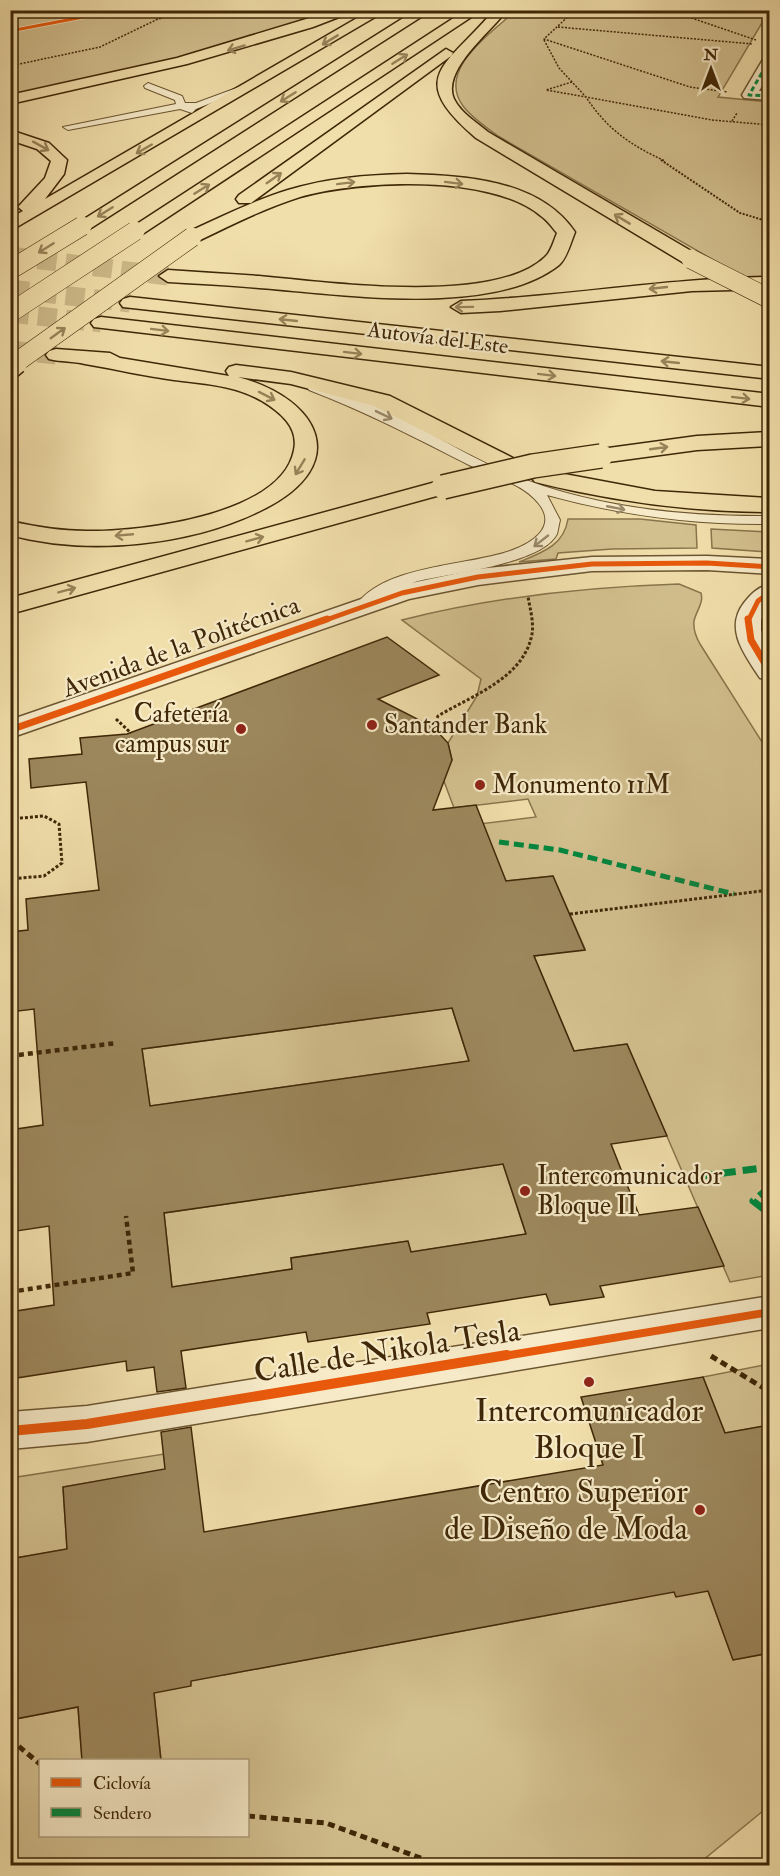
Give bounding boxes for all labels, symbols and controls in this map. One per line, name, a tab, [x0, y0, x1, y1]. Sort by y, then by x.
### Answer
one-way arrow	[322, 35, 339, 47]
north arrow	[681, 39, 741, 99]
one-way arrow	[227, 44, 246, 55]
text: N	[703, 45, 719, 65]
one-way arrow	[392, 53, 409, 66]
one-way arrow	[280, 92, 297, 104]
one-way arrow	[31, 141, 49, 152]
one-way arrow	[136, 143, 153, 155]
one-way arrow	[265, 172, 281, 184]
one-way arrow	[335, 177, 355, 188]
one-way arrow	[444, 177, 464, 188]
one-way arrow	[193, 183, 210, 195]
one-way arrow	[97, 206, 114, 218]
one-way arrow	[614, 212, 631, 224]
one-way arrow	[38, 243, 55, 255]
one-way arrow	[649, 283, 669, 294]
one-way arrow	[455, 301, 475, 313]
one-way arrow	[279, 314, 298, 325]
street label: Autovía del Este	[365, 315, 510, 361]
one-way arrow	[149, 325, 169, 336]
one-way arrow	[49, 327, 66, 339]
one-way arrow	[343, 347, 363, 358]
one-way arrow	[660, 356, 680, 367]
one-way arrow	[537, 370, 556, 381]
one-way arrow	[257, 391, 275, 403]
one-way arrow	[730, 393, 750, 404]
one-way arrow	[375, 410, 393, 422]
one-way arrow	[649, 442, 668, 453]
one-way arrow	[293, 458, 305, 475]
one-way arrow	[606, 503, 625, 514]
one-way arrow	[114, 530, 134, 541]
one-way arrow	[245, 532, 264, 544]
one-way arrow	[533, 534, 549, 547]
one-way arrow	[57, 584, 76, 595]
street label: Avenida de la Politécnica	[57, 589, 304, 705]
place label: Cafetería campus sur	[115, 698, 229, 761]
place label: Santander Bank	[384, 709, 548, 741]
marker: Santander Bank	[365, 718, 379, 732]
marker: Cafetería campus sur	[234, 722, 248, 736]
place label: Monumento 11M	[492, 769, 670, 801]
marker: Monumento 11M	[473, 778, 487, 792]
place label: Intercomunicador Bloque II	[537, 1160, 723, 1222]
marker: Intercomunicador Bloque II	[518, 1184, 532, 1198]
street label: Calle de Nikola Tesla	[251, 1310, 524, 1392]
marker: Intercomunicador Bloque I	[582, 1375, 596, 1389]
place label: Intercomunicador Bloque I	[475, 1391, 703, 1468]
place label: Centro Superior de Diseño de Moda	[444, 1472, 689, 1549]
marker: Centro Superior de Diseño de Moda	[693, 1503, 707, 1517]
legend	[39, 1759, 249, 1837]
text: Ciclovía	[93, 1772, 152, 1795]
text: Sendero	[93, 1802, 152, 1825]

